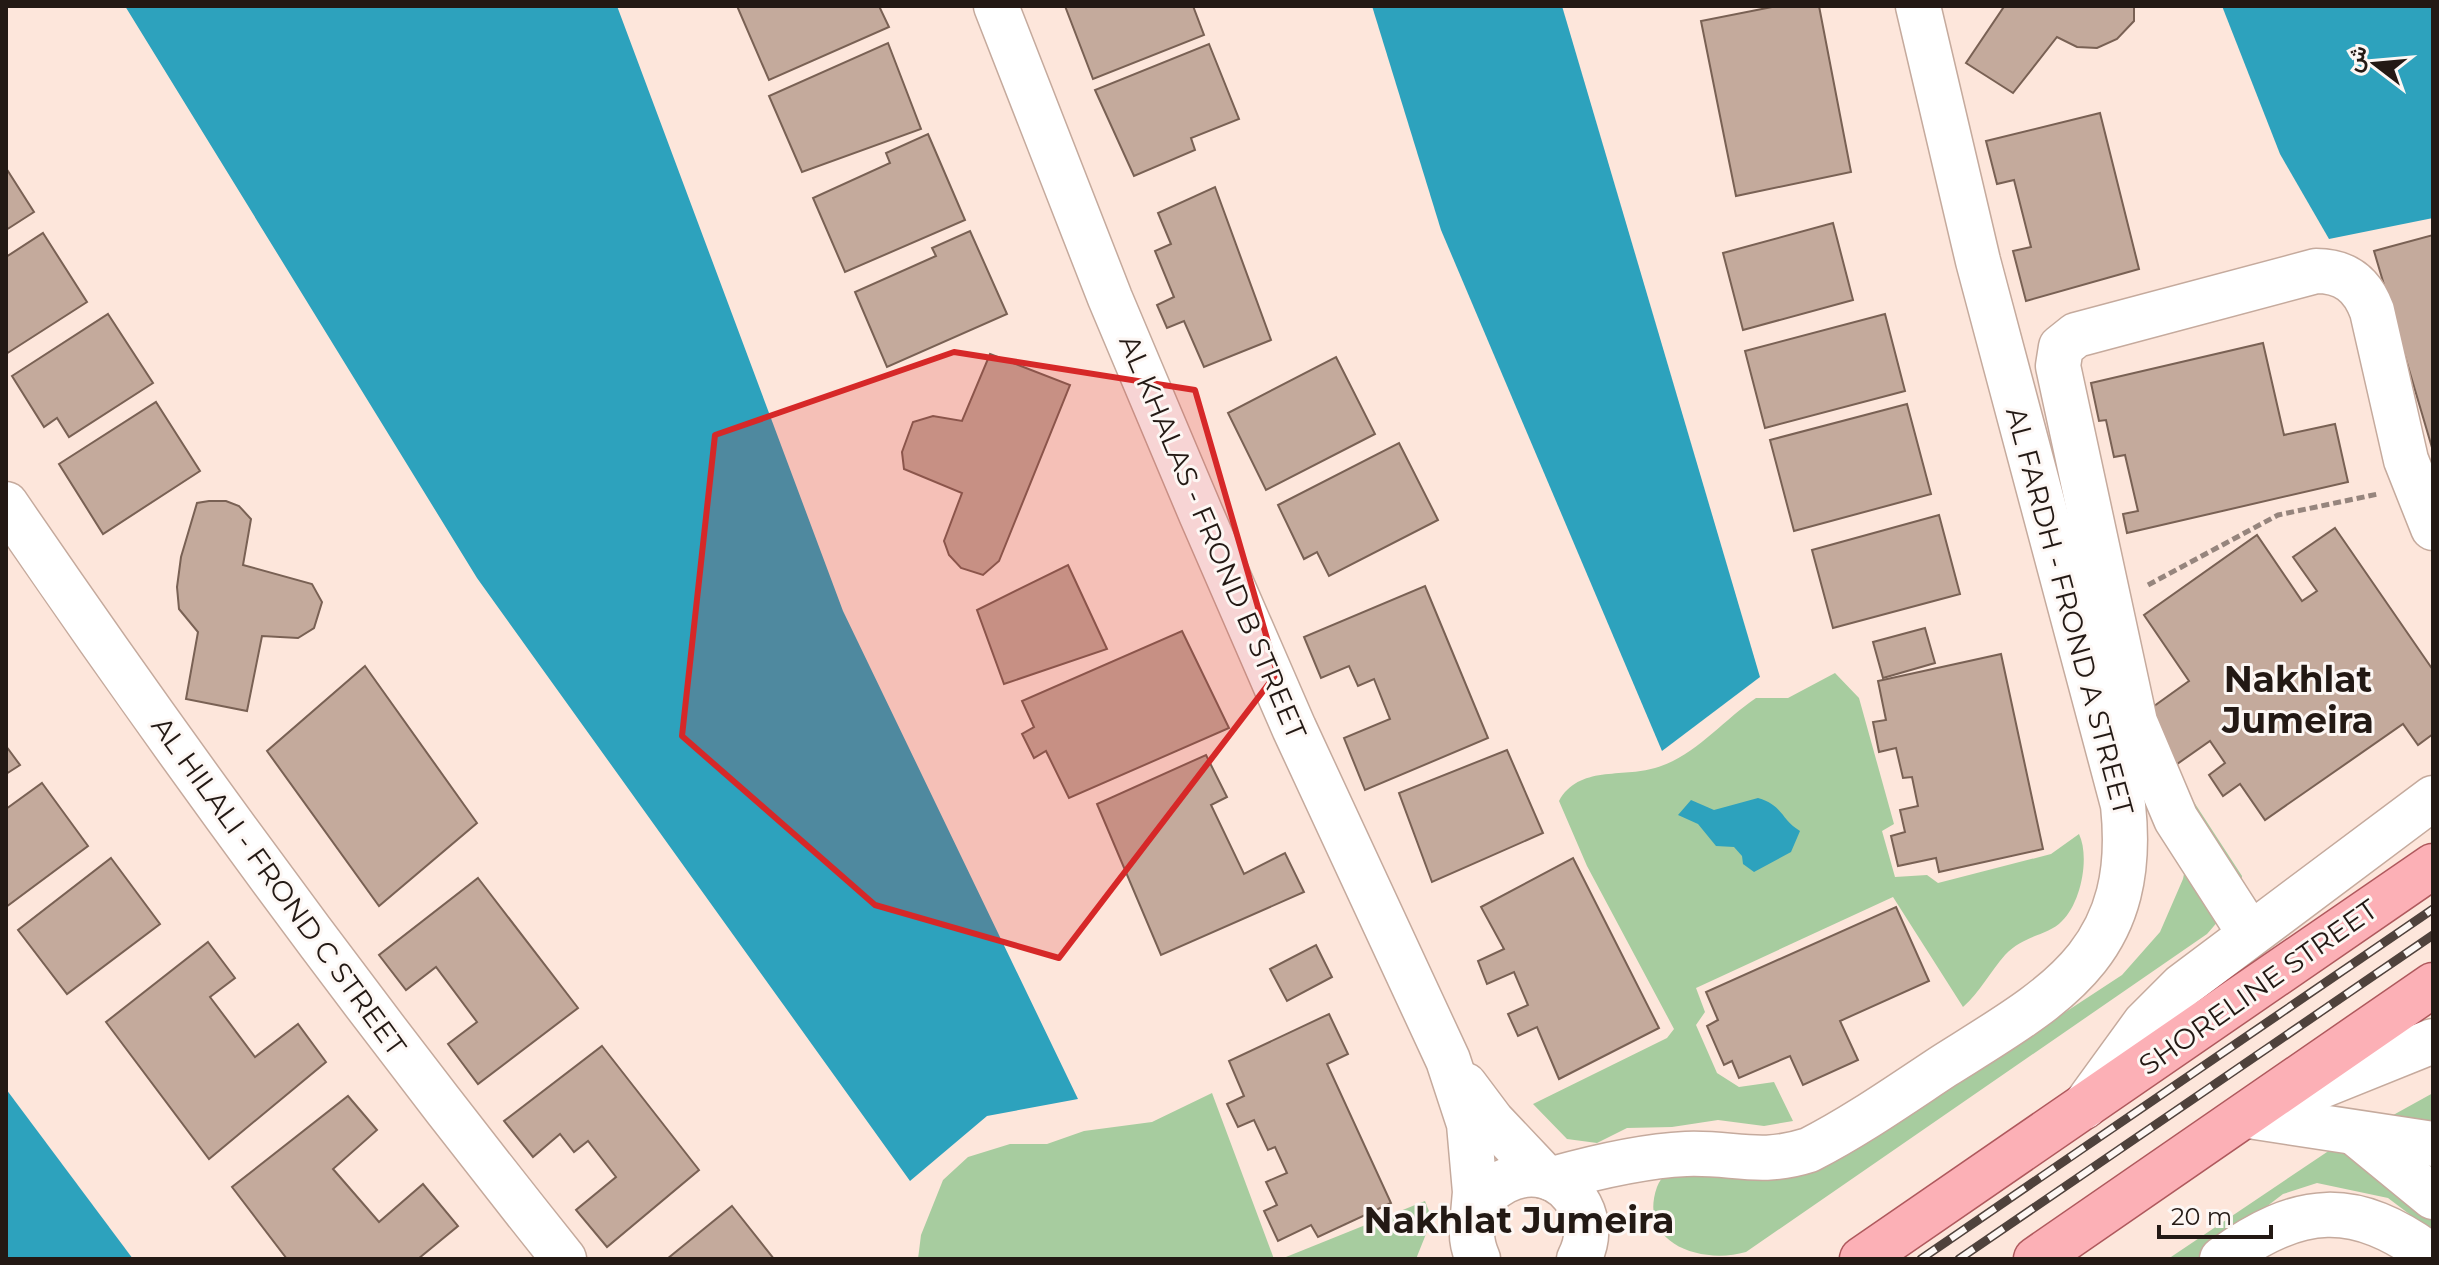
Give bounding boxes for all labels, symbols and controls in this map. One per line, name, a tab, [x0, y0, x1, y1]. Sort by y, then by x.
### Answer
north arrow	[2335, 24, 2415, 104]
text: ش	[2340, 42, 2373, 75]
street label: AL KHALAS - FROND B STREET	[1112, 330, 1314, 744]
street label: AL FARDH - FROND A STREET	[1999, 403, 2141, 819]
district label: Nakhlat Jumeira	[2221, 657, 2374, 742]
street label: AL HILALI - FROND C STREET	[145, 710, 413, 1062]
street label: SHORELINE STREET	[2132, 892, 2384, 1082]
scale bar	[2159, 1189, 2271, 1239]
district label: Nakhlat Jumeira	[1364, 1198, 1674, 1242]
text: 20 m	[2171, 1202, 2232, 1231]

